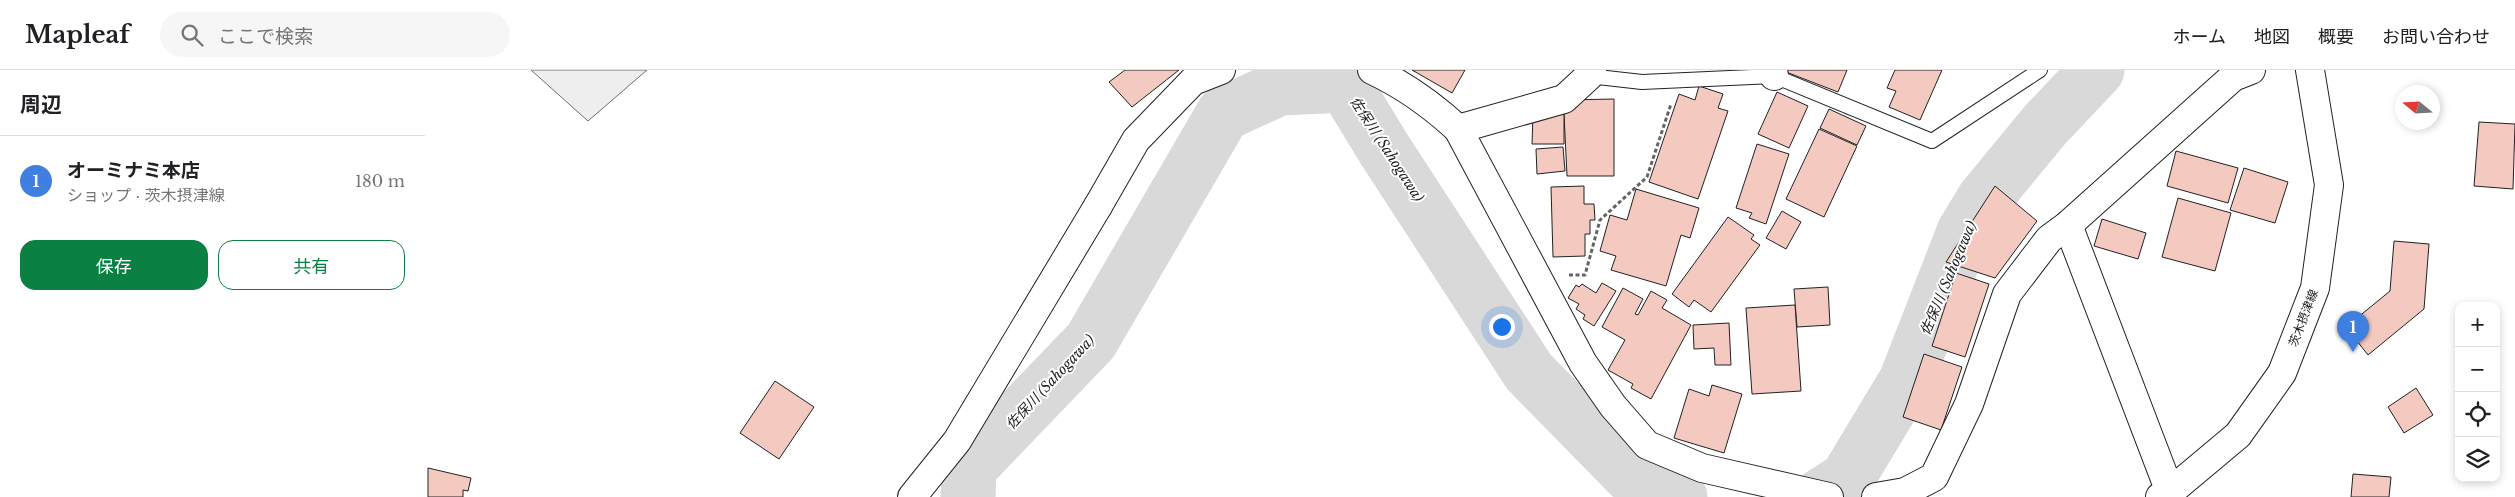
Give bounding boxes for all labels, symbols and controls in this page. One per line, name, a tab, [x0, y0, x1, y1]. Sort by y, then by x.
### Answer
search box	[160, 12, 510, 57]
text: Mapleaf	[25, 20, 130, 49]
icon: search	[178, 21, 206, 49]
text: ここで検索	[218, 25, 313, 48]
text: ホーム	[2173, 26, 2226, 48]
text: 地図	[2254, 26, 2290, 48]
text: 概要	[2318, 26, 2354, 48]
text: お問い合わせ	[2382, 26, 2490, 48]
north arrow	[2395, 85, 2440, 130]
text: 周辺	[20, 92, 62, 118]
water label: 佐保川 (Sahogawa)	[1346, 93, 1428, 205]
text: オーミナミ本店	[67, 159, 200, 182]
text: 1	[33, 171, 39, 191]
text: 180 m	[355, 171, 405, 191]
text: ショップ · 茨木摂津線	[67, 185, 225, 205]
water label: 佐保川 (Sahogawa)	[1916, 218, 1980, 338]
button: 保存	[20, 240, 208, 290]
button: 共有	[218, 240, 405, 290]
street label: 茨木摂津線	[2285, 287, 2321, 349]
map controls	[2455, 302, 2500, 482]
button: +	[2455, 302, 2500, 347]
pin: 1	[2337, 311, 2369, 352]
your location	[1489, 314, 1515, 340]
water label: 佐保川 (Sahogawa)	[1002, 331, 1099, 433]
button: −	[2455, 347, 2500, 392]
button: locate	[2455, 392, 2500, 437]
button: layers	[2455, 437, 2500, 482]

